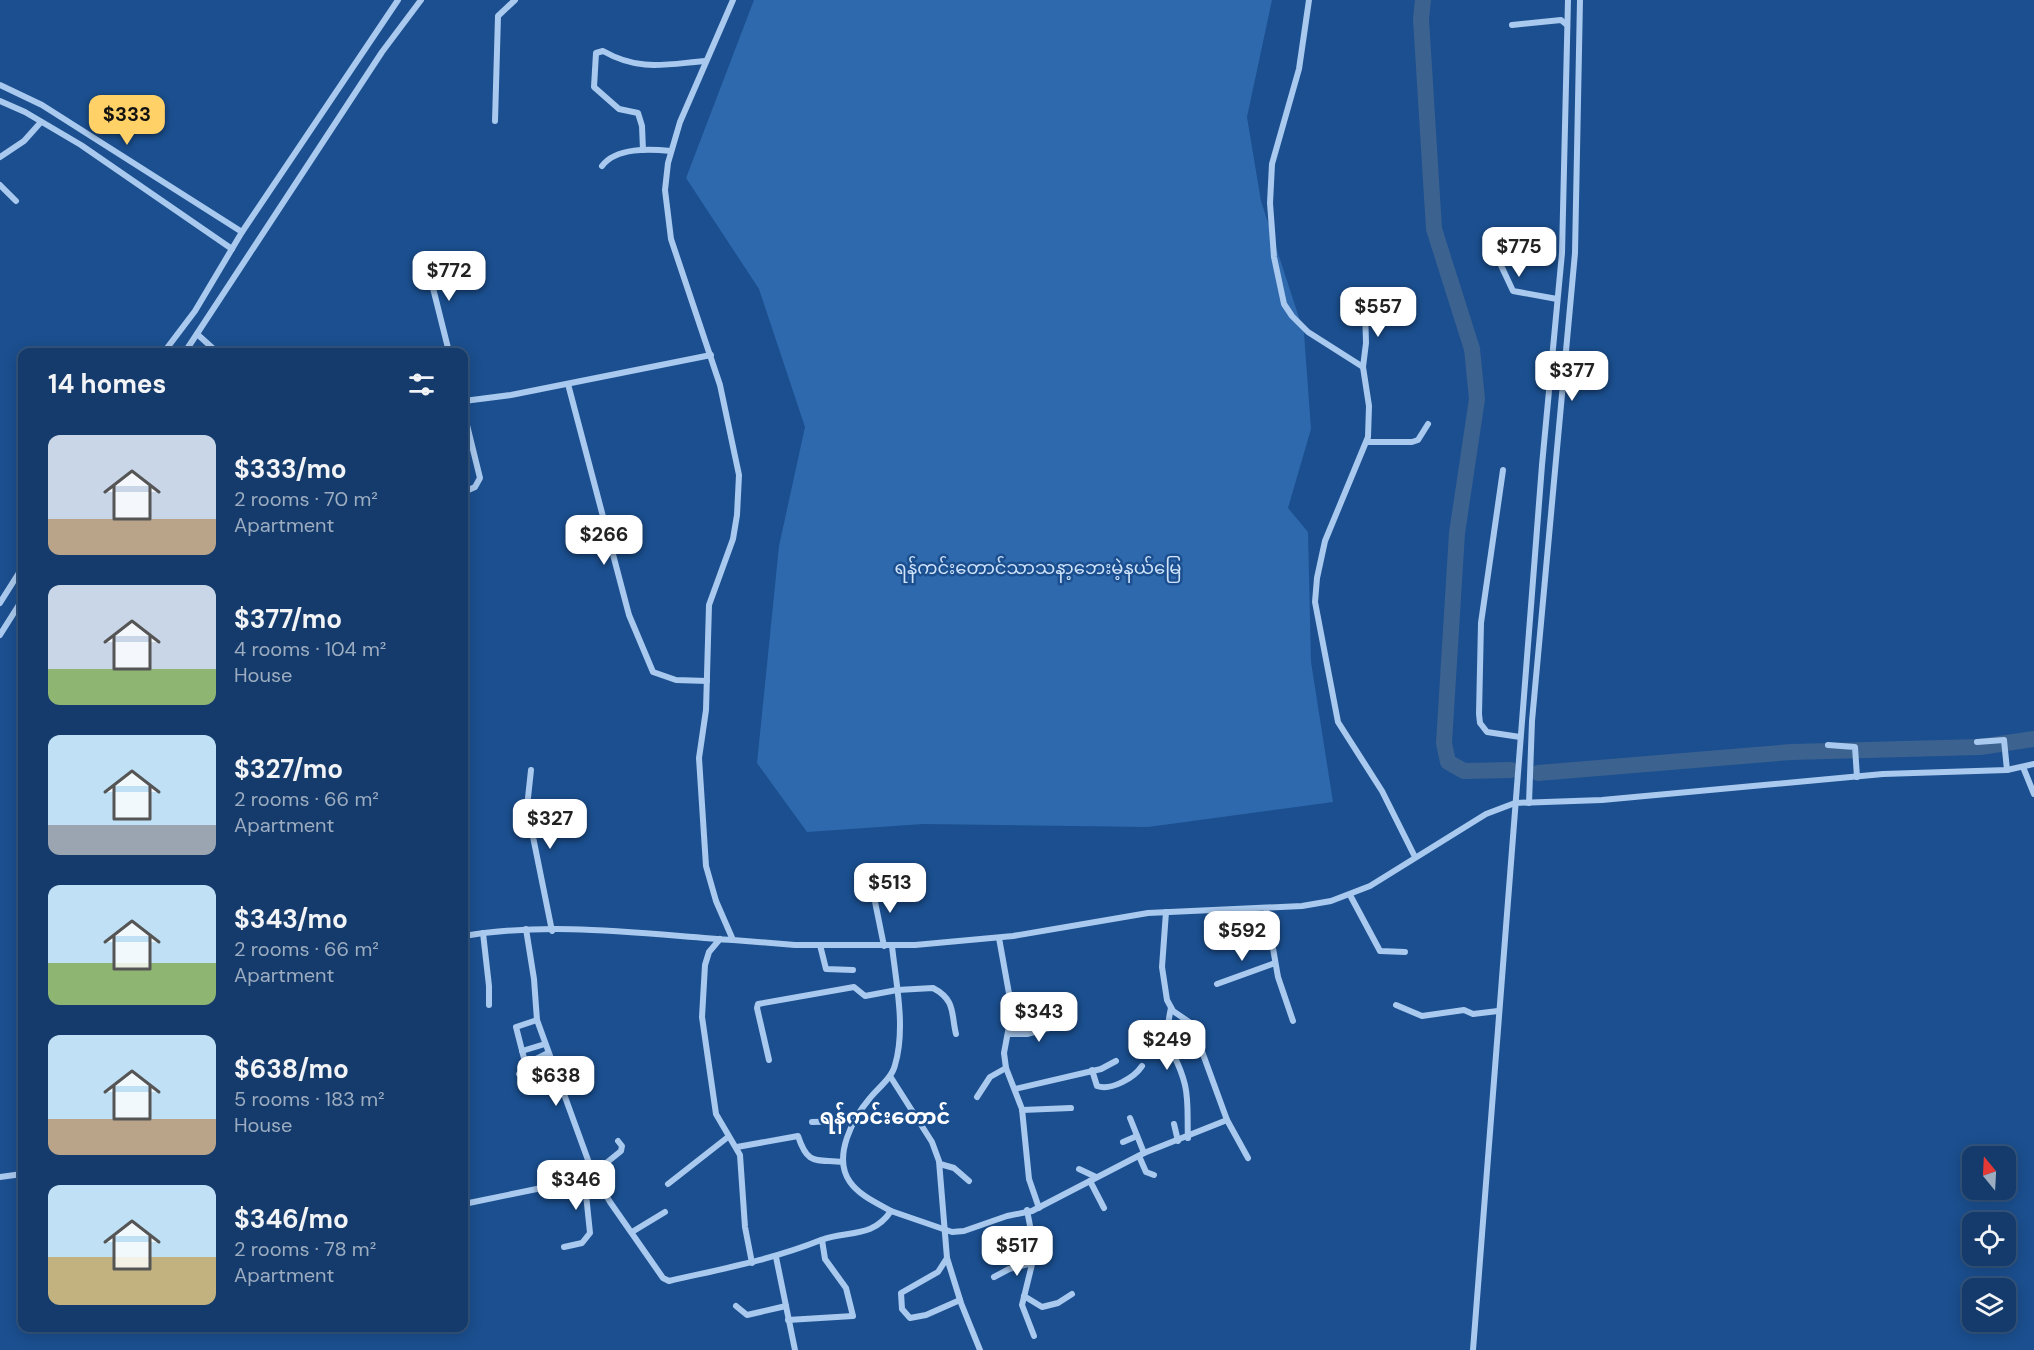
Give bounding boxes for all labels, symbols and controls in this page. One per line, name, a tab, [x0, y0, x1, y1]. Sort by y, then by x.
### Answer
pin: $333	[91, 95, 163, 146]
text: $333	[103, 101, 151, 127]
pin: $775	[1483, 227, 1555, 278]
text: $775	[1496, 233, 1542, 259]
pin: $772	[413, 251, 485, 302]
text: $772	[427, 257, 471, 283]
pin: $557	[1342, 287, 1414, 338]
text: $557	[1354, 293, 1402, 319]
pin: $377	[1536, 351, 1608, 402]
text: $377	[1549, 357, 1595, 383]
text: 14 homes	[48, 367, 166, 401]
icon: filters	[405, 368, 438, 401]
text: $333/mo	[234, 452, 347, 486]
icon: home	[96, 459, 168, 531]
text: 2 rooms · 70 m²	[234, 486, 378, 512]
text: Apartment	[234, 512, 334, 538]
pin: $266	[568, 515, 640, 566]
text: $266	[580, 521, 628, 547]
park label: ရန်ကင်းတောင်သာသနာ့ဘေးမဲ့နယ်မြေ	[895, 555, 1181, 583]
text: $377/mo	[234, 602, 342, 636]
icon: home	[96, 609, 168, 681]
text: 4 rooms · 104 m²	[234, 636, 386, 662]
text: House	[234, 662, 292, 688]
text: $327/mo	[234, 752, 343, 786]
icon: home	[96, 759, 168, 831]
text: 2 rooms · 66 m²	[234, 786, 379, 812]
pin: $327	[514, 799, 586, 850]
text: $327	[527, 805, 573, 831]
text: Apartment	[234, 812, 334, 838]
pin: $513	[854, 863, 926, 914]
text: $513	[868, 869, 912, 895]
text: $343/mo	[234, 902, 348, 936]
icon: home	[96, 909, 168, 981]
pin: $592	[1206, 911, 1278, 962]
text: $592	[1218, 917, 1266, 943]
text: 2 rooms · 66 m²	[234, 936, 379, 962]
text: Apartment	[234, 962, 334, 988]
pin: $343	[1003, 992, 1075, 1043]
text: $343	[1014, 998, 1064, 1024]
pin: $249	[1131, 1020, 1203, 1071]
text: $249	[1142, 1026, 1192, 1052]
text: $638/mo	[234, 1052, 349, 1086]
pin: $638	[520, 1056, 592, 1107]
icon: home	[96, 1059, 168, 1131]
text: $638	[531, 1062, 581, 1088]
text: 5 rooms · 183 m²	[234, 1086, 385, 1112]
district label: ရန်ကင်းတောင်	[820, 1101, 950, 1134]
text: House	[234, 1112, 292, 1138]
north arrow	[1962, 1146, 2016, 1200]
map controls	[1962, 1146, 2016, 1332]
pin: $346	[540, 1160, 612, 1211]
text: $346	[551, 1166, 601, 1192]
text: $346/mo	[234, 1202, 349, 1236]
icon: home	[96, 1209, 168, 1281]
button: locate	[1962, 1212, 2016, 1266]
pin: $517	[981, 1226, 1053, 1277]
text: $517	[996, 1232, 1038, 1258]
text: 2 rooms · 78 m²	[234, 1236, 376, 1262]
text: Apartment	[234, 1262, 334, 1288]
button: layers	[1962, 1278, 2016, 1332]

